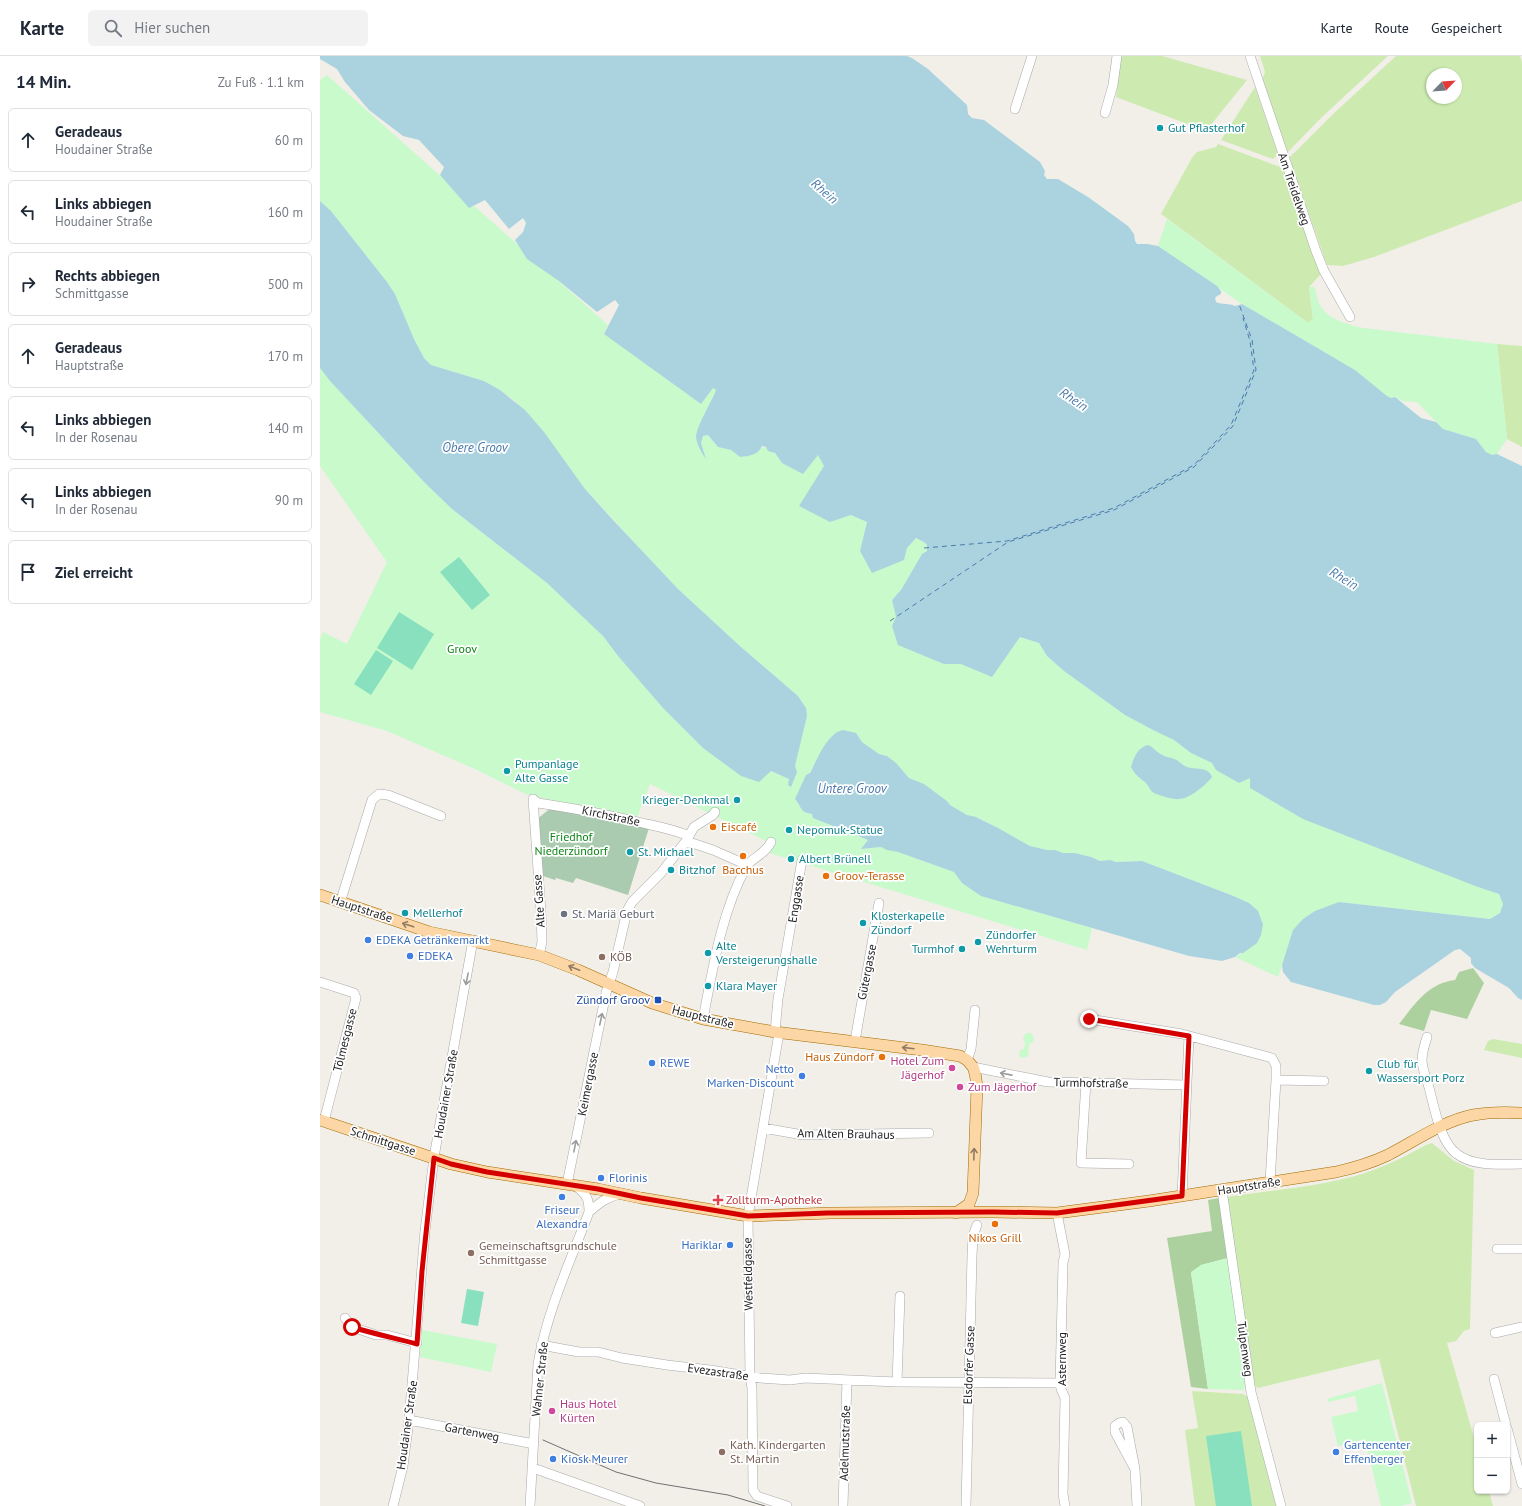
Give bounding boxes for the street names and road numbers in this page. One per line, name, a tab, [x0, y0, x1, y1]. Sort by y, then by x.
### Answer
street label: Am Treidelweg	[1275, 151, 1314, 227]
street label: Kirchstraße	[581, 802, 641, 829]
street label: Alte Gasse	[529, 874, 548, 928]
street label: Enggasse	[784, 874, 807, 924]
street label: Hauptstraße	[330, 892, 395, 925]
street label: Gütergasse	[854, 943, 879, 1001]
street label: Hauptstraße	[671, 1002, 736, 1031]
street label: Tölmesgasse	[329, 1007, 360, 1073]
street label: Houdainer Straße	[430, 1048, 461, 1140]
street label: Keimergasse	[574, 1051, 601, 1117]
street label: Turmhofstraße	[1054, 1074, 1129, 1091]
street label: Schmittgasse	[349, 1123, 418, 1158]
street label: Am Alten Brauhaus	[797, 1125, 895, 1142]
street label: Hauptstraße	[1216, 1173, 1281, 1198]
street label: Westfeldgasse	[739, 1237, 756, 1311]
street label: Tulpenweg	[1234, 1320, 1257, 1378]
street label: Elsdorfer Gasse	[960, 1325, 977, 1404]
street label: Asternweg	[1054, 1332, 1069, 1386]
street label: Wahner Straße	[528, 1341, 551, 1417]
street label: Evezastraße	[686, 1360, 750, 1383]
street label: Houdainer Straße	[393, 1379, 420, 1471]
street label: Adelmutstraße	[836, 1405, 853, 1481]
street label: Gartenweg	[443, 1419, 501, 1444]

